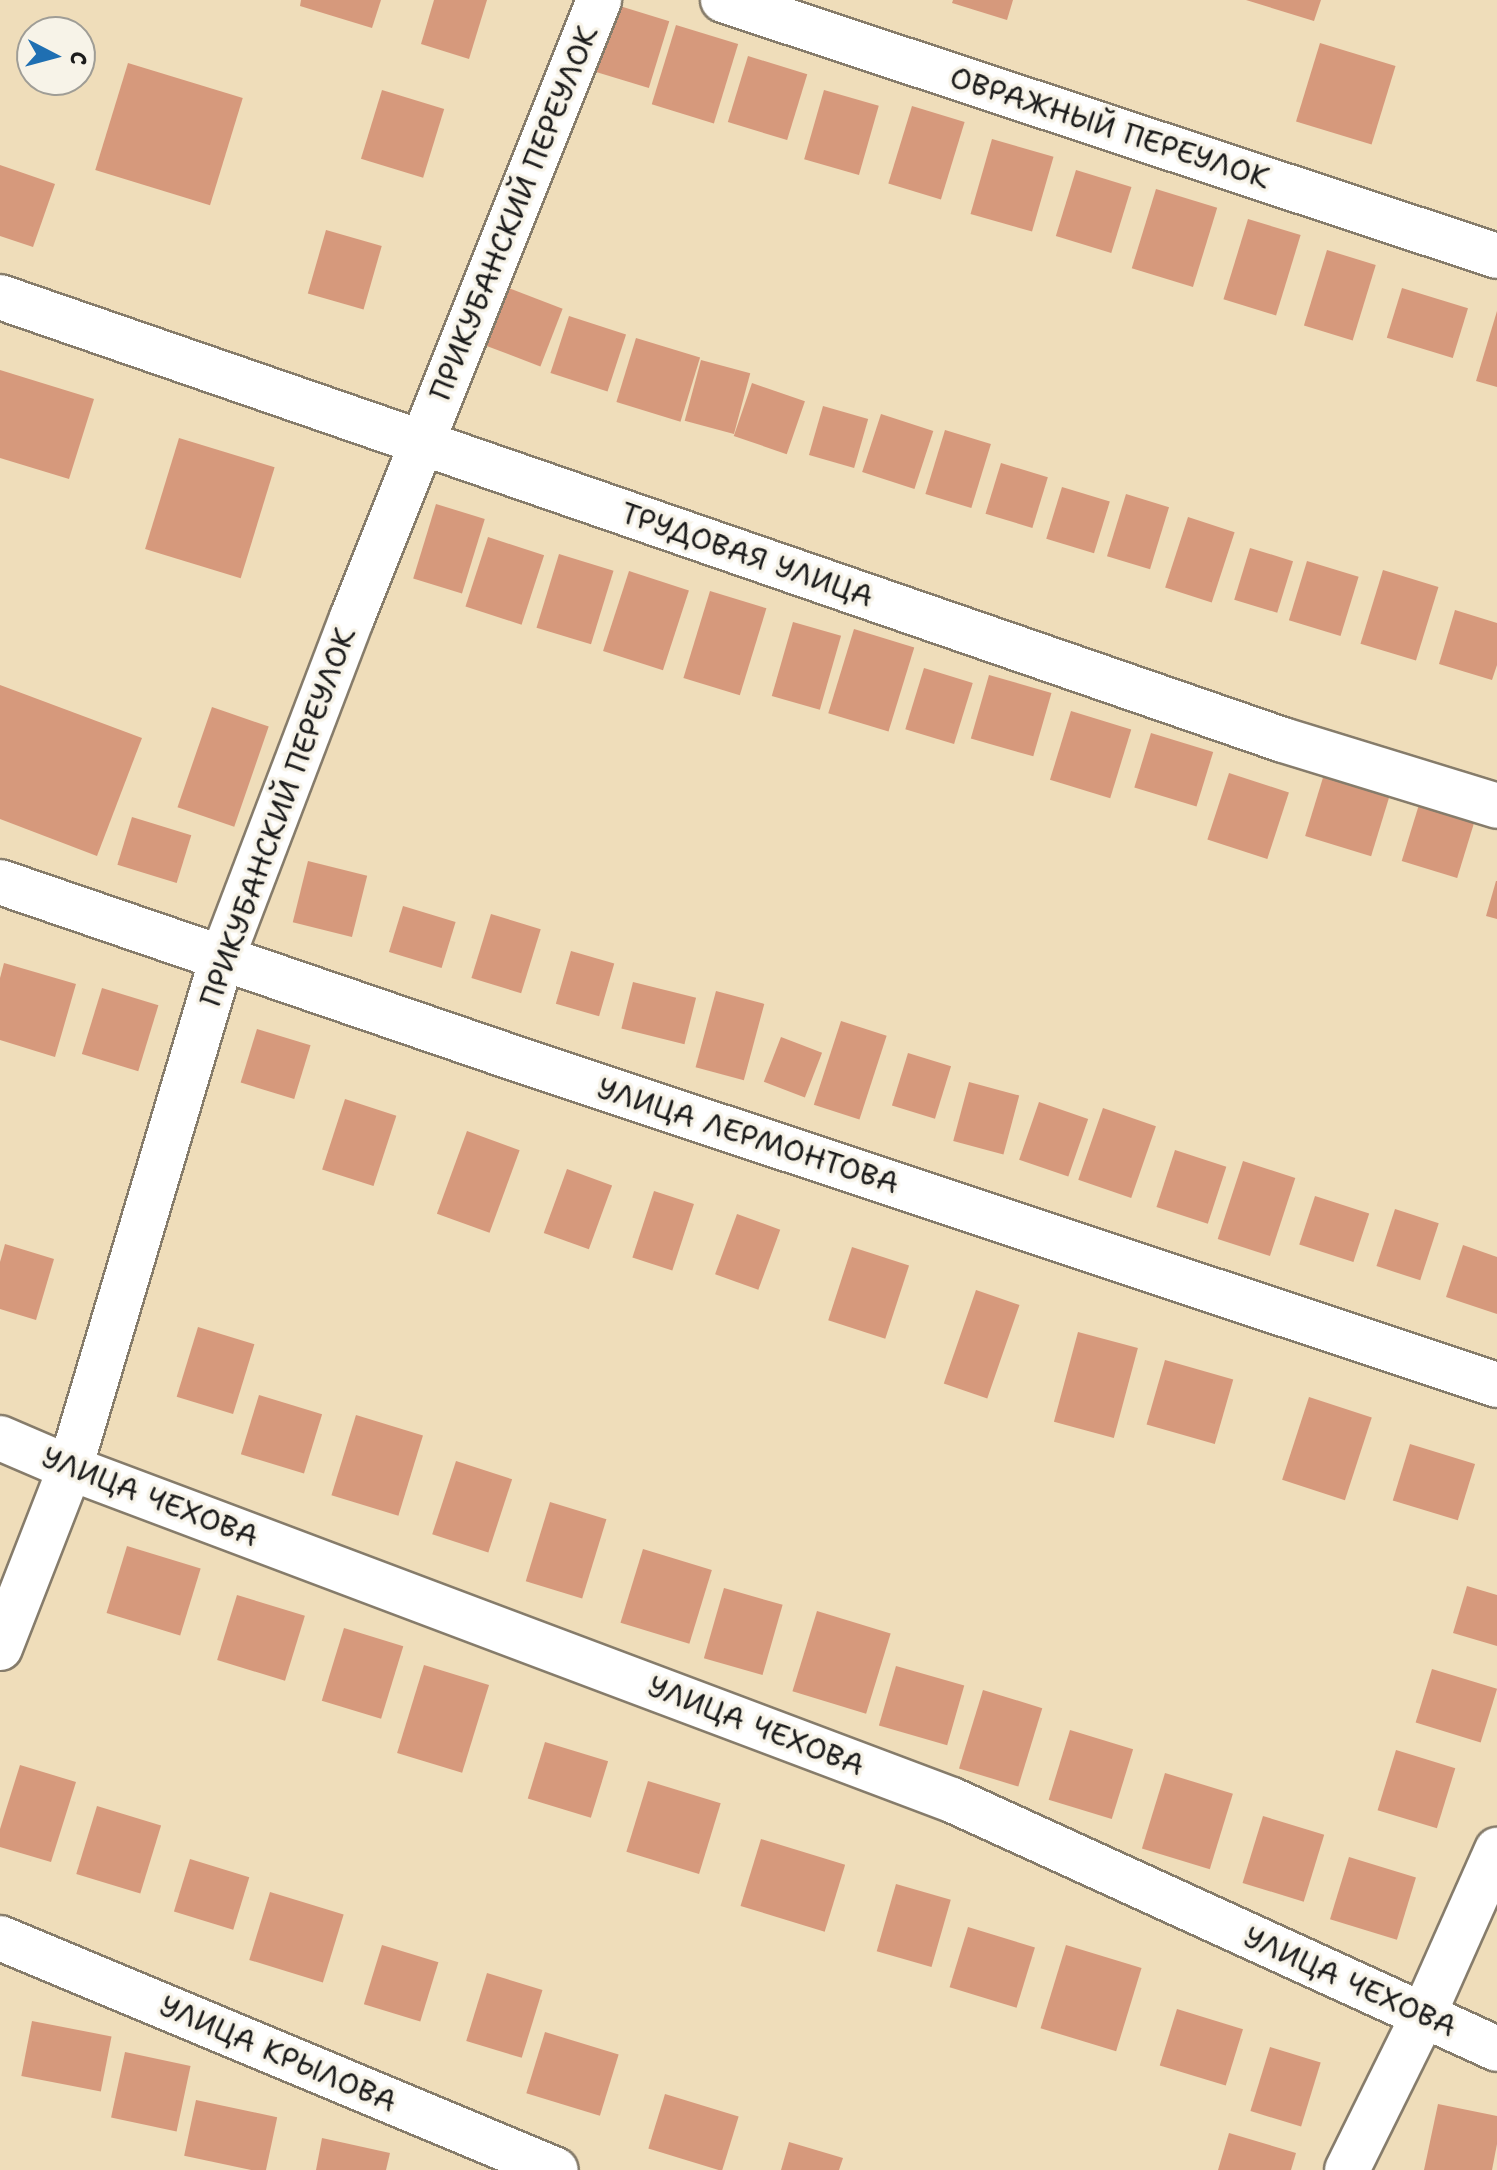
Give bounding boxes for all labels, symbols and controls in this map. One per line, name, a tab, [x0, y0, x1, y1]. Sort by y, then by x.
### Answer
north arrow	[16, 16, 96, 96]
street label: ПРИКУБАНСКИЙ ПЕРЕУЛОК	[422, 20, 606, 406]
text: С	[63, 50, 94, 67]
street label: ОВРАЖНЫЙ ПЕРЕУЛОК	[945, 59, 1275, 197]
street label: ТРУДОВАЯ УЛИЦА	[616, 495, 878, 615]
street label: ПРИКУБАНСКИЙ ПЕРЕУЛОК	[192, 622, 364, 1012]
street label: УЛИЦА ЛЕРМОНТОВА	[593, 1070, 903, 1202]
street label: УЛИЦА ЧЕХОВА	[37, 1439, 263, 1555]
street label: УЛИЦА ЧЕХОВА	[643, 1668, 869, 1784]
street label: УЛИЦА ЧЕХОВА	[1238, 1919, 1462, 2045]
street label: УЛИЦА КРЫЛОВА	[154, 1988, 402, 2120]

